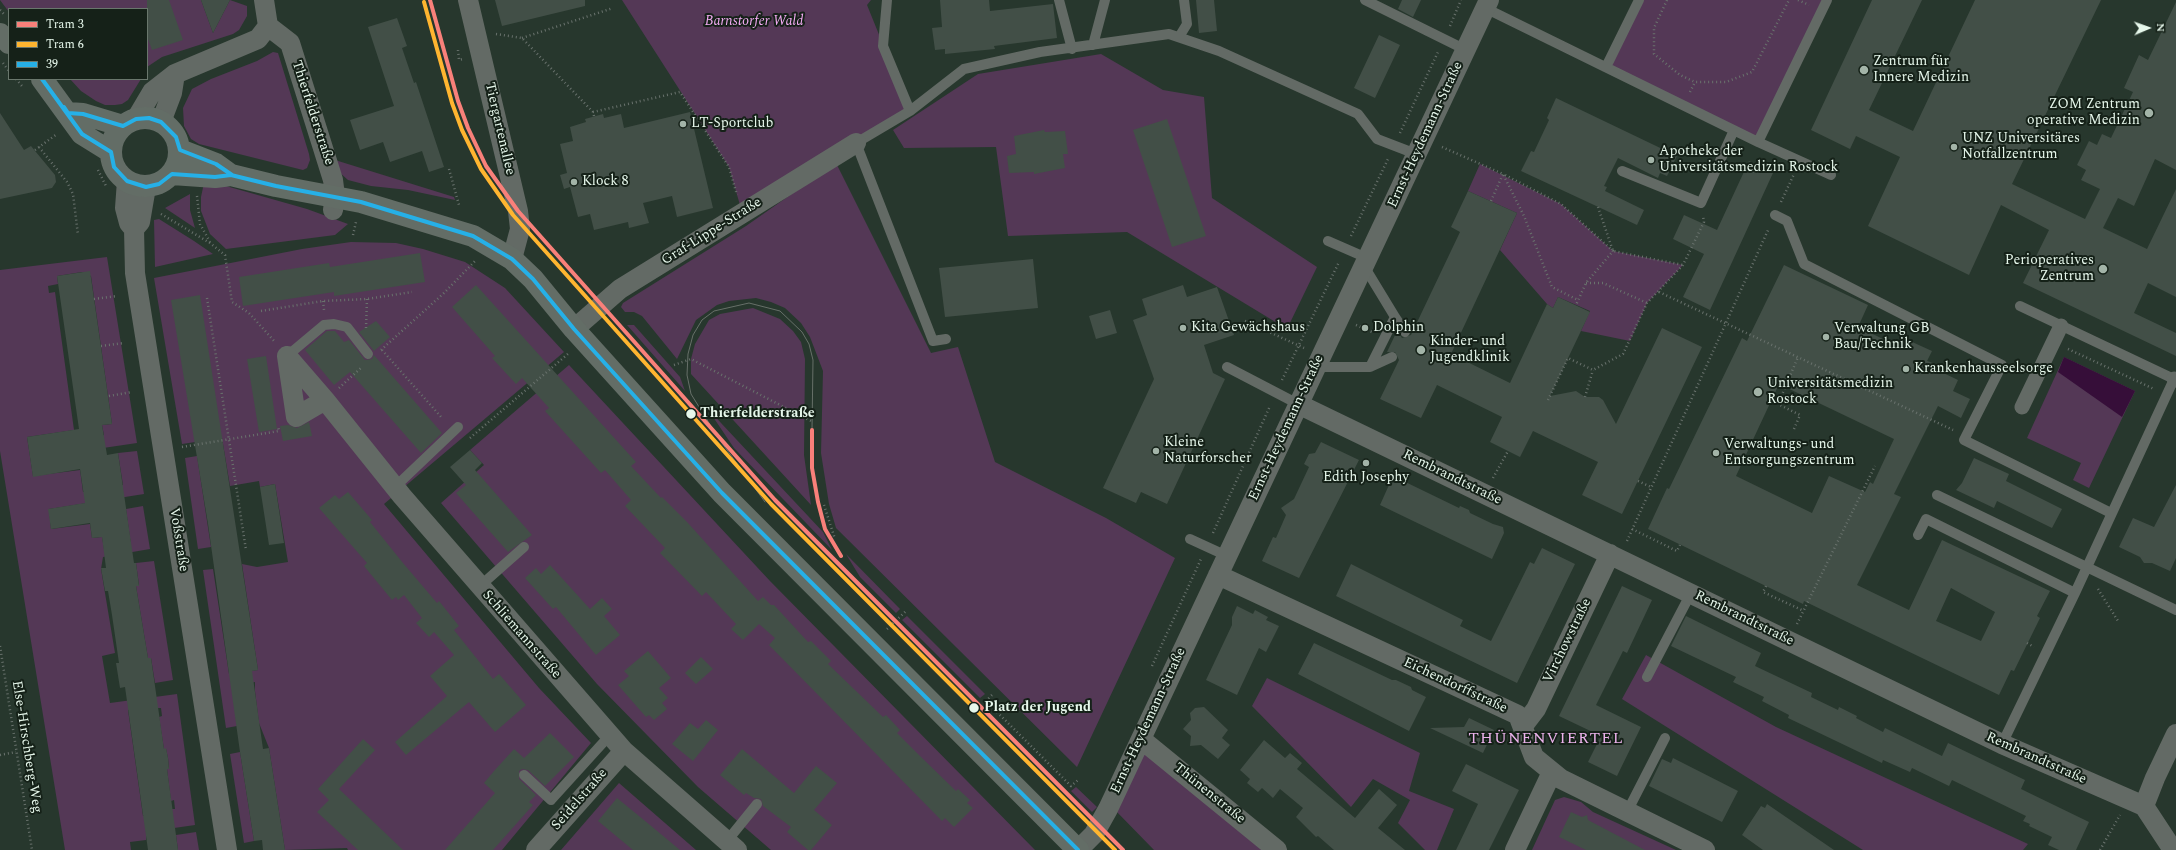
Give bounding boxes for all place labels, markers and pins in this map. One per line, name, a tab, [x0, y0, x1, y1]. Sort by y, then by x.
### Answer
place label: Zentrum für Innere Medizin	[1873, 54, 1969, 86]
marker: Zentrum für Innere Medizin	[1858, 64, 1870, 76]
place label: ZOM Zentrum operative Medizin	[2027, 97, 2140, 130]
marker: ZOM Zentrum operative Medizin	[2143, 107, 2155, 119]
place label: LT-Sportclub	[691, 116, 773, 132]
marker: LT-Sportclub	[678, 119, 688, 129]
place label: UNZ Universitäres Notfallzentrum	[1962, 131, 2080, 164]
marker: UNZ Universitäres Notfallzentrum	[1949, 142, 1959, 152]
place label: Apotheke der Universitätsmedizin Rostock	[1659, 144, 1838, 176]
marker: Apotheke der Universitätsmedizin Rostock	[1646, 155, 1656, 165]
place label: Klock 8	[582, 174, 629, 190]
marker: Klock 8	[569, 177, 579, 187]
place label: Perioperatives Zentrum	[2005, 253, 2094, 286]
marker: Perioperatives Zentrum	[2097, 263, 2109, 275]
place label: Kita Gewächshaus	[1191, 320, 1305, 336]
place label: Dolphin	[1373, 320, 1424, 336]
place label: Verwaltung GB Bau/Technik	[1834, 321, 1929, 354]
marker: Kita Gewächshaus	[1178, 323, 1188, 333]
marker: Dolphin	[1360, 323, 1370, 333]
marker: Verwaltung GB Bau/Technik	[1821, 332, 1831, 342]
place label: Kinder- und Jugendklinik	[1430, 334, 1510, 366]
marker: Kinder- und Jugendklinik	[1415, 344, 1427, 356]
place label: Krankenhausseelsorge	[1914, 361, 2053, 377]
marker: Krankenhausseelsorge	[1901, 364, 1911, 374]
place label: Universitätsmedizin Rostock	[1767, 376, 1893, 408]
marker: Universitätsmedizin Rostock	[1752, 386, 1764, 398]
place label: Thierfelderstraße	[700, 406, 815, 422]
marker: Thierfelderstraße	[684, 407, 698, 421]
place label: Kleine Naturforscher	[1164, 435, 1252, 468]
place label: Verwaltungs- und Entsorgungszentrum	[1724, 437, 1854, 470]
marker: Kleine Naturforscher	[1151, 446, 1161, 456]
marker: Verwaltungs- und Entsorgungszentrum	[1711, 448, 1721, 458]
marker: Edith Josephy	[1361, 458, 1371, 468]
place label: Edith Josephy	[1323, 470, 1409, 486]
place label: Platz der Jugend	[984, 700, 1091, 716]
marker: Platz der Jugend	[967, 701, 981, 715]

